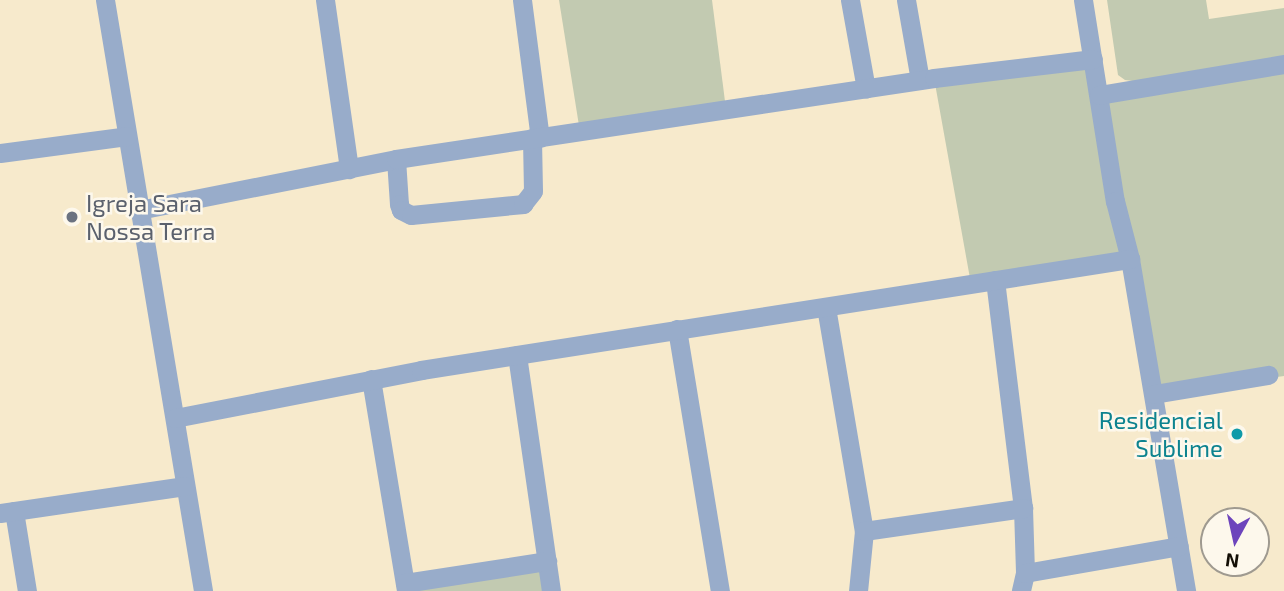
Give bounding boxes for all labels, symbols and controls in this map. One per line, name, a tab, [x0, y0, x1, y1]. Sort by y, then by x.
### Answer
place label: Igreja Sara Nossa Terra	[86, 189, 216, 245]
marker: Igreja Sara Nossa Terra	[64, 209, 80, 225]
place label: Residencial Sublime	[1099, 406, 1223, 462]
marker: Residencial Sublime	[1229, 426, 1245, 442]
north arrow	[1200, 507, 1270, 577]
text: N	[1224, 549, 1241, 574]

